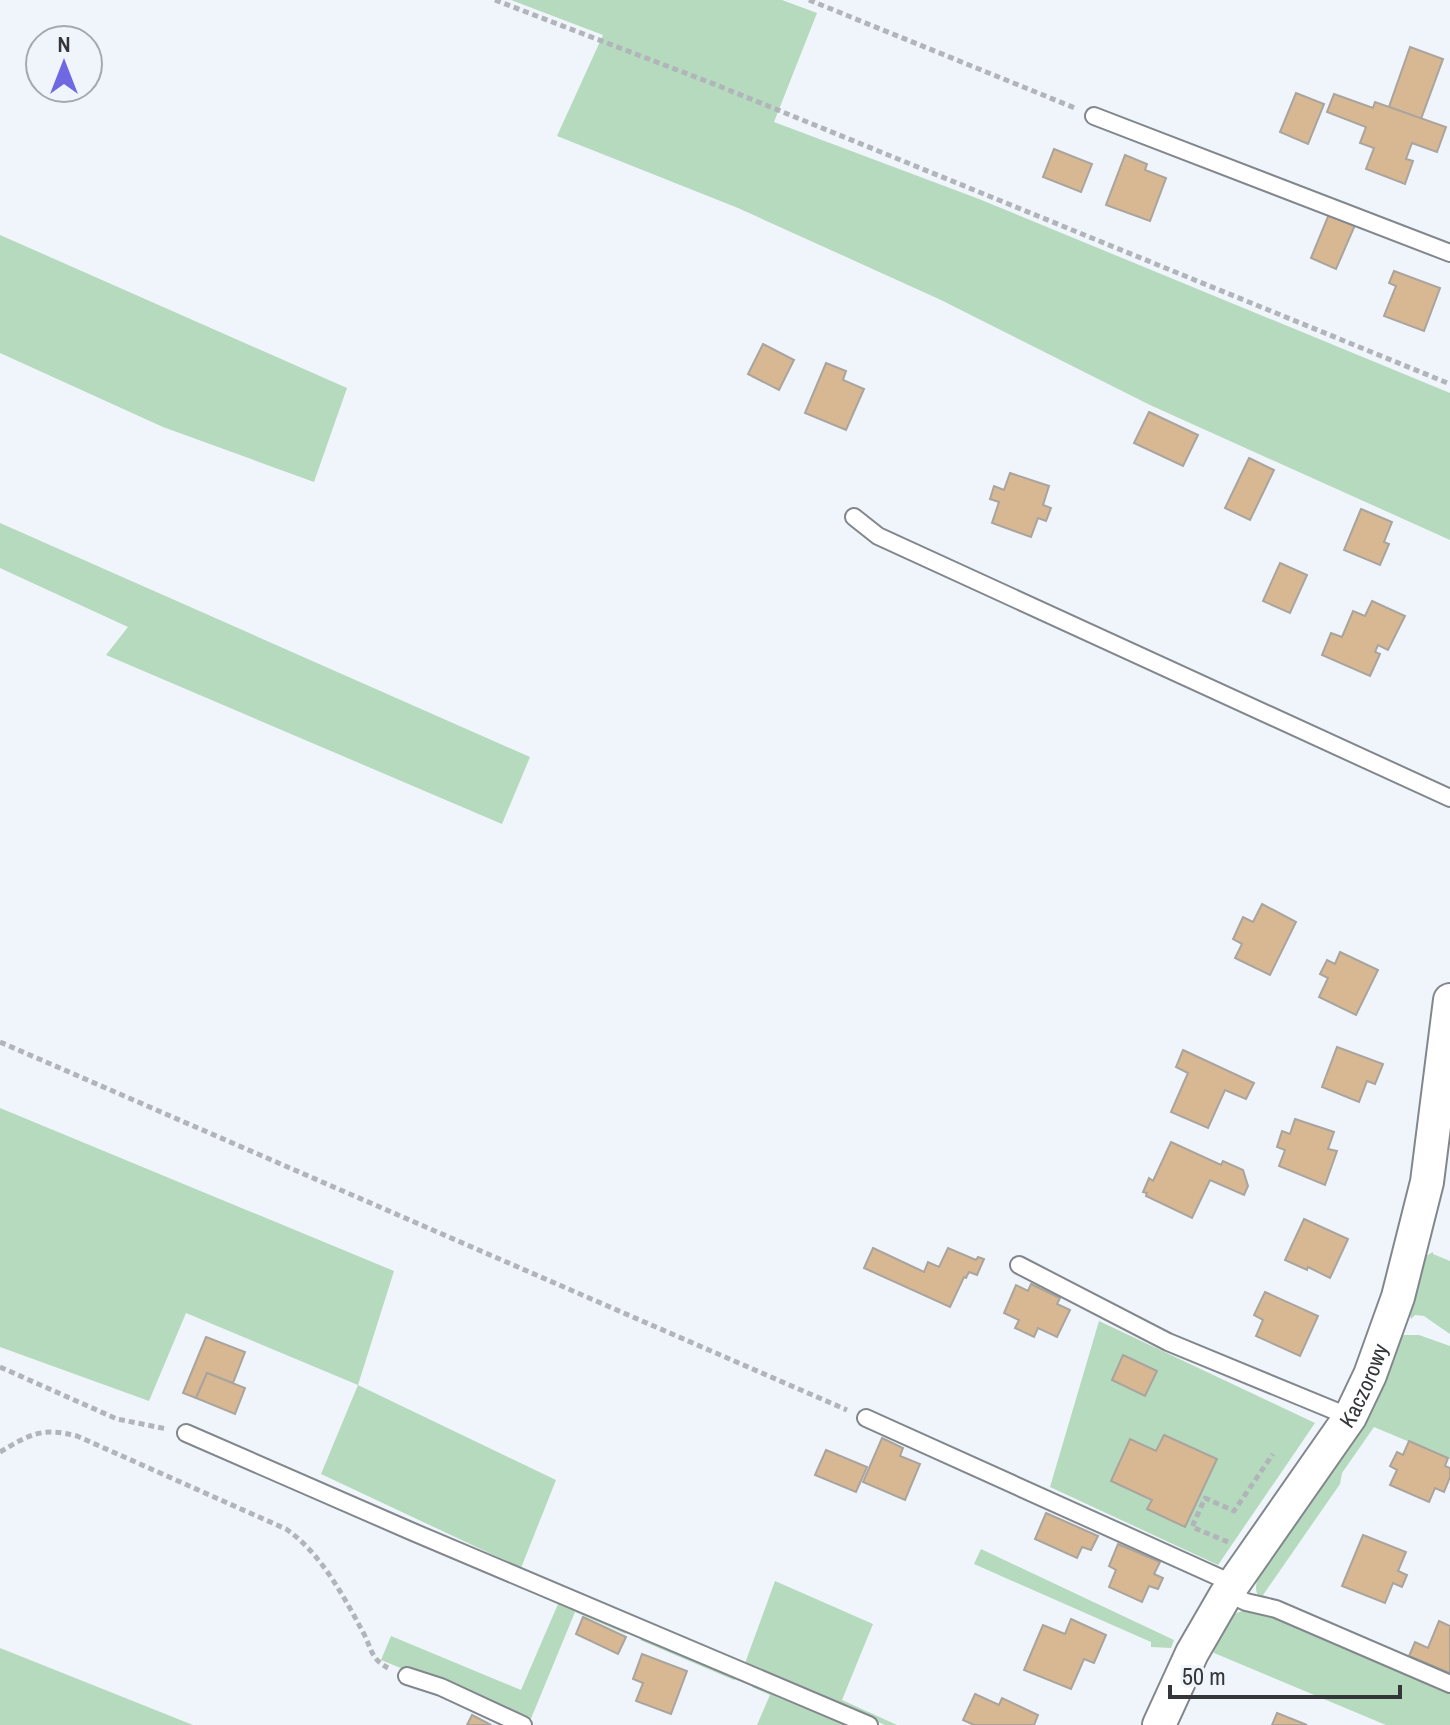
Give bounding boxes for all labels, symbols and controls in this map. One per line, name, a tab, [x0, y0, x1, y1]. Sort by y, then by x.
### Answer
north arrow	[24, 24, 104, 104]
text: N	[57, 29, 71, 59]
street label: Kaczorowy	[1332, 1340, 1395, 1433]
scale bar	[1170, 1649, 1400, 1699]
text: 50 m	[1182, 1660, 1226, 1692]

